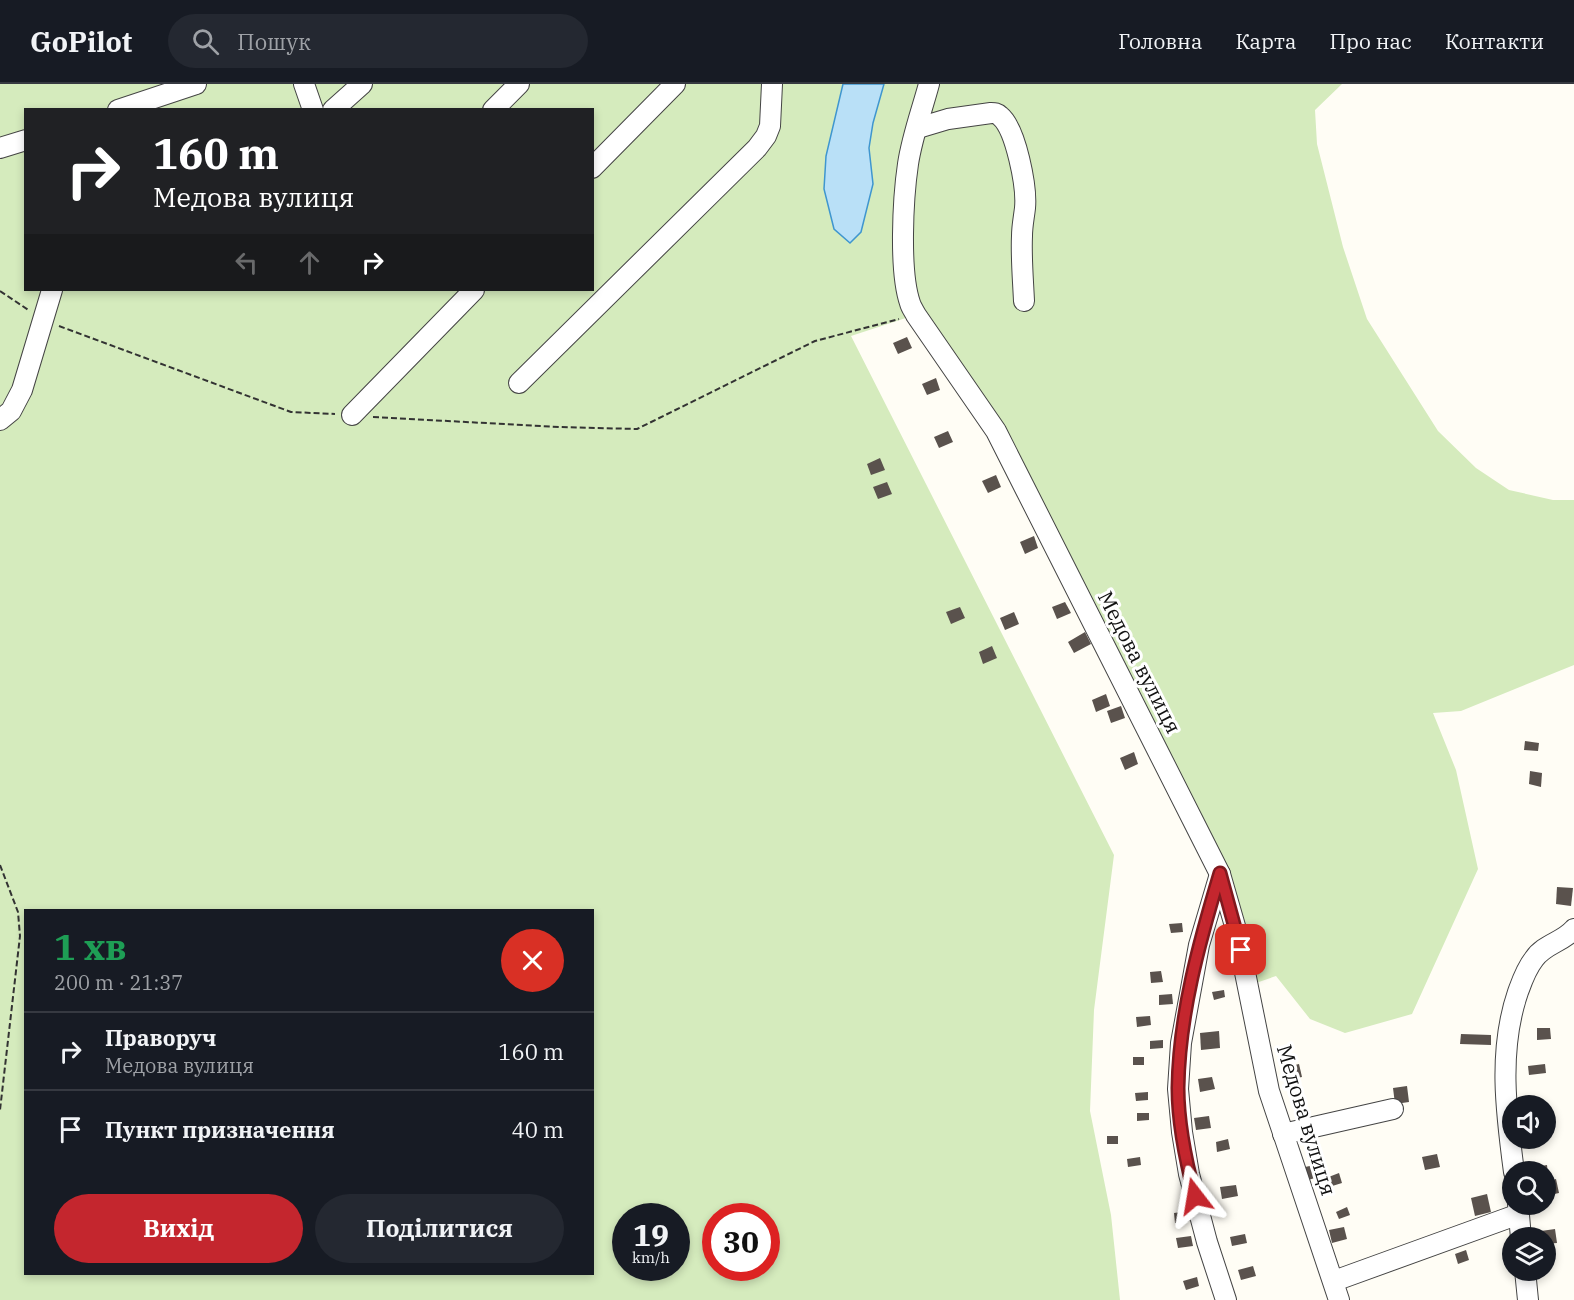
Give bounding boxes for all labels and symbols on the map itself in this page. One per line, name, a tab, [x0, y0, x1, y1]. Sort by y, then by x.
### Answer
street label: Медова вулиця	[1092, 586, 1188, 738]
pin	[1215, 924, 1266, 975]
street label: Медова вулиця	[1271, 1041, 1343, 1199]
position arrow	[1163, 1164, 1227, 1228]
speed limit sign: 30	[702, 1203, 780, 1281]

